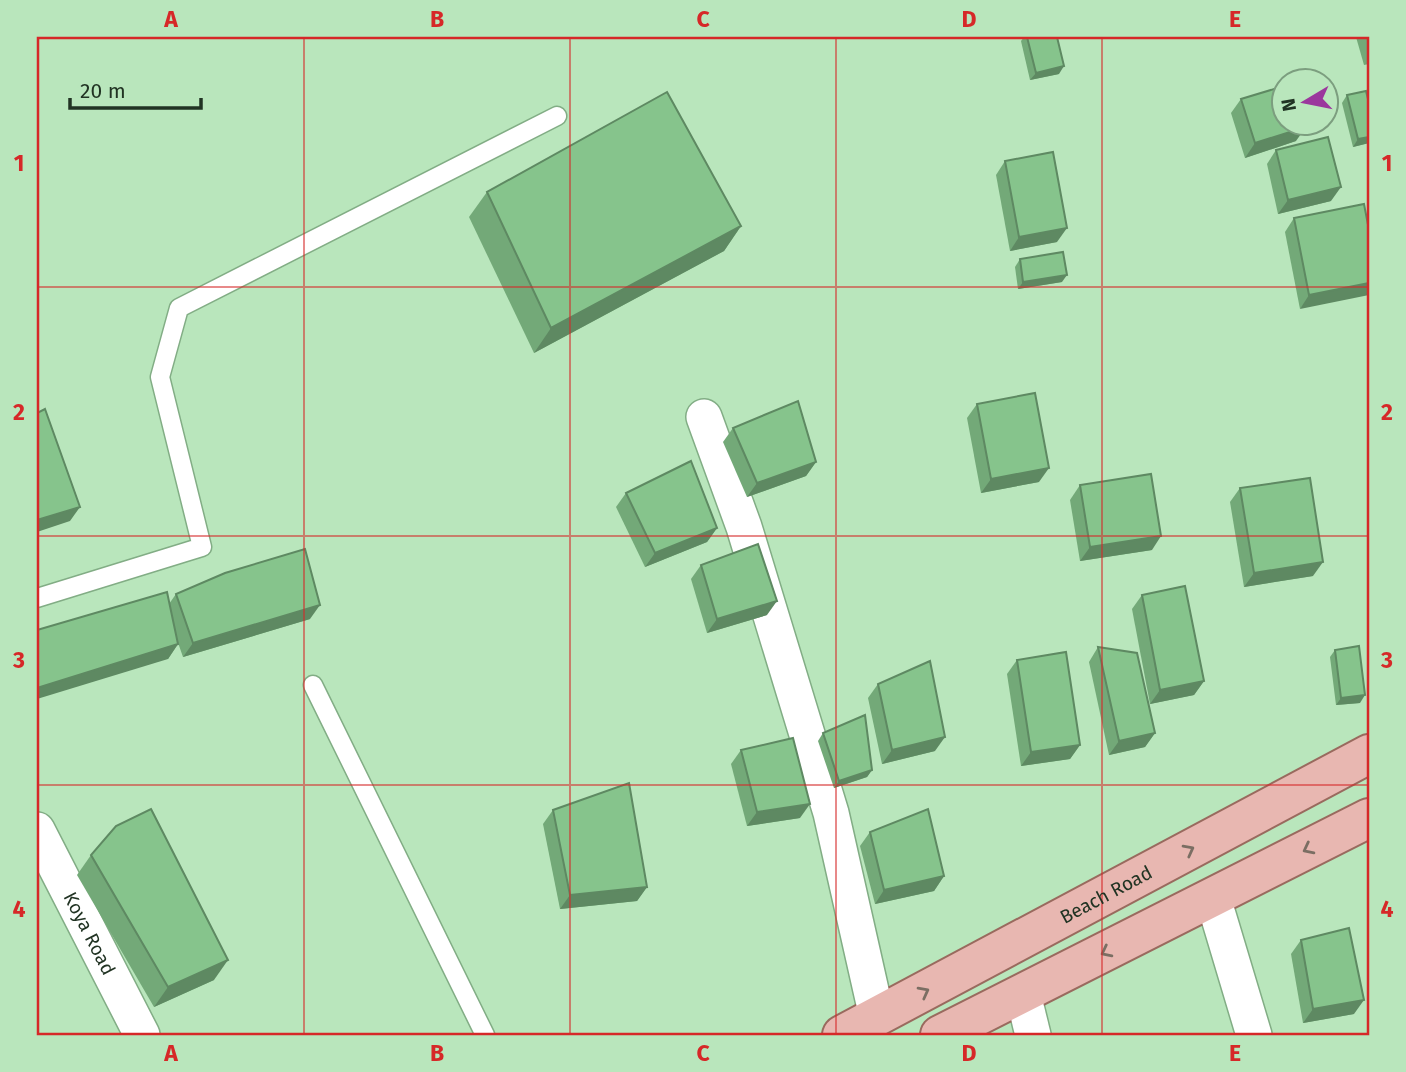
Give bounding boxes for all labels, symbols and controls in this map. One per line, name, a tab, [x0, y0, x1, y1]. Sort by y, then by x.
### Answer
text: A	[163, 5, 178, 33]
text: B	[430, 5, 444, 33]
text: C	[696, 5, 710, 33]
text: D	[962, 5, 977, 33]
text: E	[1229, 5, 1241, 33]
scale bar	[70, 66, 201, 110]
north arrow	[1270, 66, 1340, 136]
text: 20 m	[80, 78, 126, 104]
text: N	[1276, 97, 1301, 113]
text: 1	[14, 149, 24, 177]
text: 1	[1382, 149, 1392, 177]
text: 2	[13, 398, 25, 426]
text: 2	[1381, 398, 1393, 426]
text: 3	[12, 646, 25, 674]
text: 3	[1380, 646, 1393, 674]
one-way arrow	[1303, 841, 1315, 855]
one-way arrow	[1182, 845, 1194, 858]
street label: Beach Road	[1056, 860, 1156, 928]
street label: Koya Road	[59, 888, 121, 979]
text: 4	[13, 895, 26, 923]
text: 4	[1381, 895, 1394, 923]
one-way arrow	[1101, 944, 1113, 958]
one-way arrow	[917, 987, 929, 1000]
text: A	[163, 1039, 178, 1067]
text: B	[430, 1039, 444, 1067]
text: C	[696, 1039, 710, 1067]
text: D	[962, 1039, 977, 1067]
text: E	[1229, 1039, 1241, 1067]

